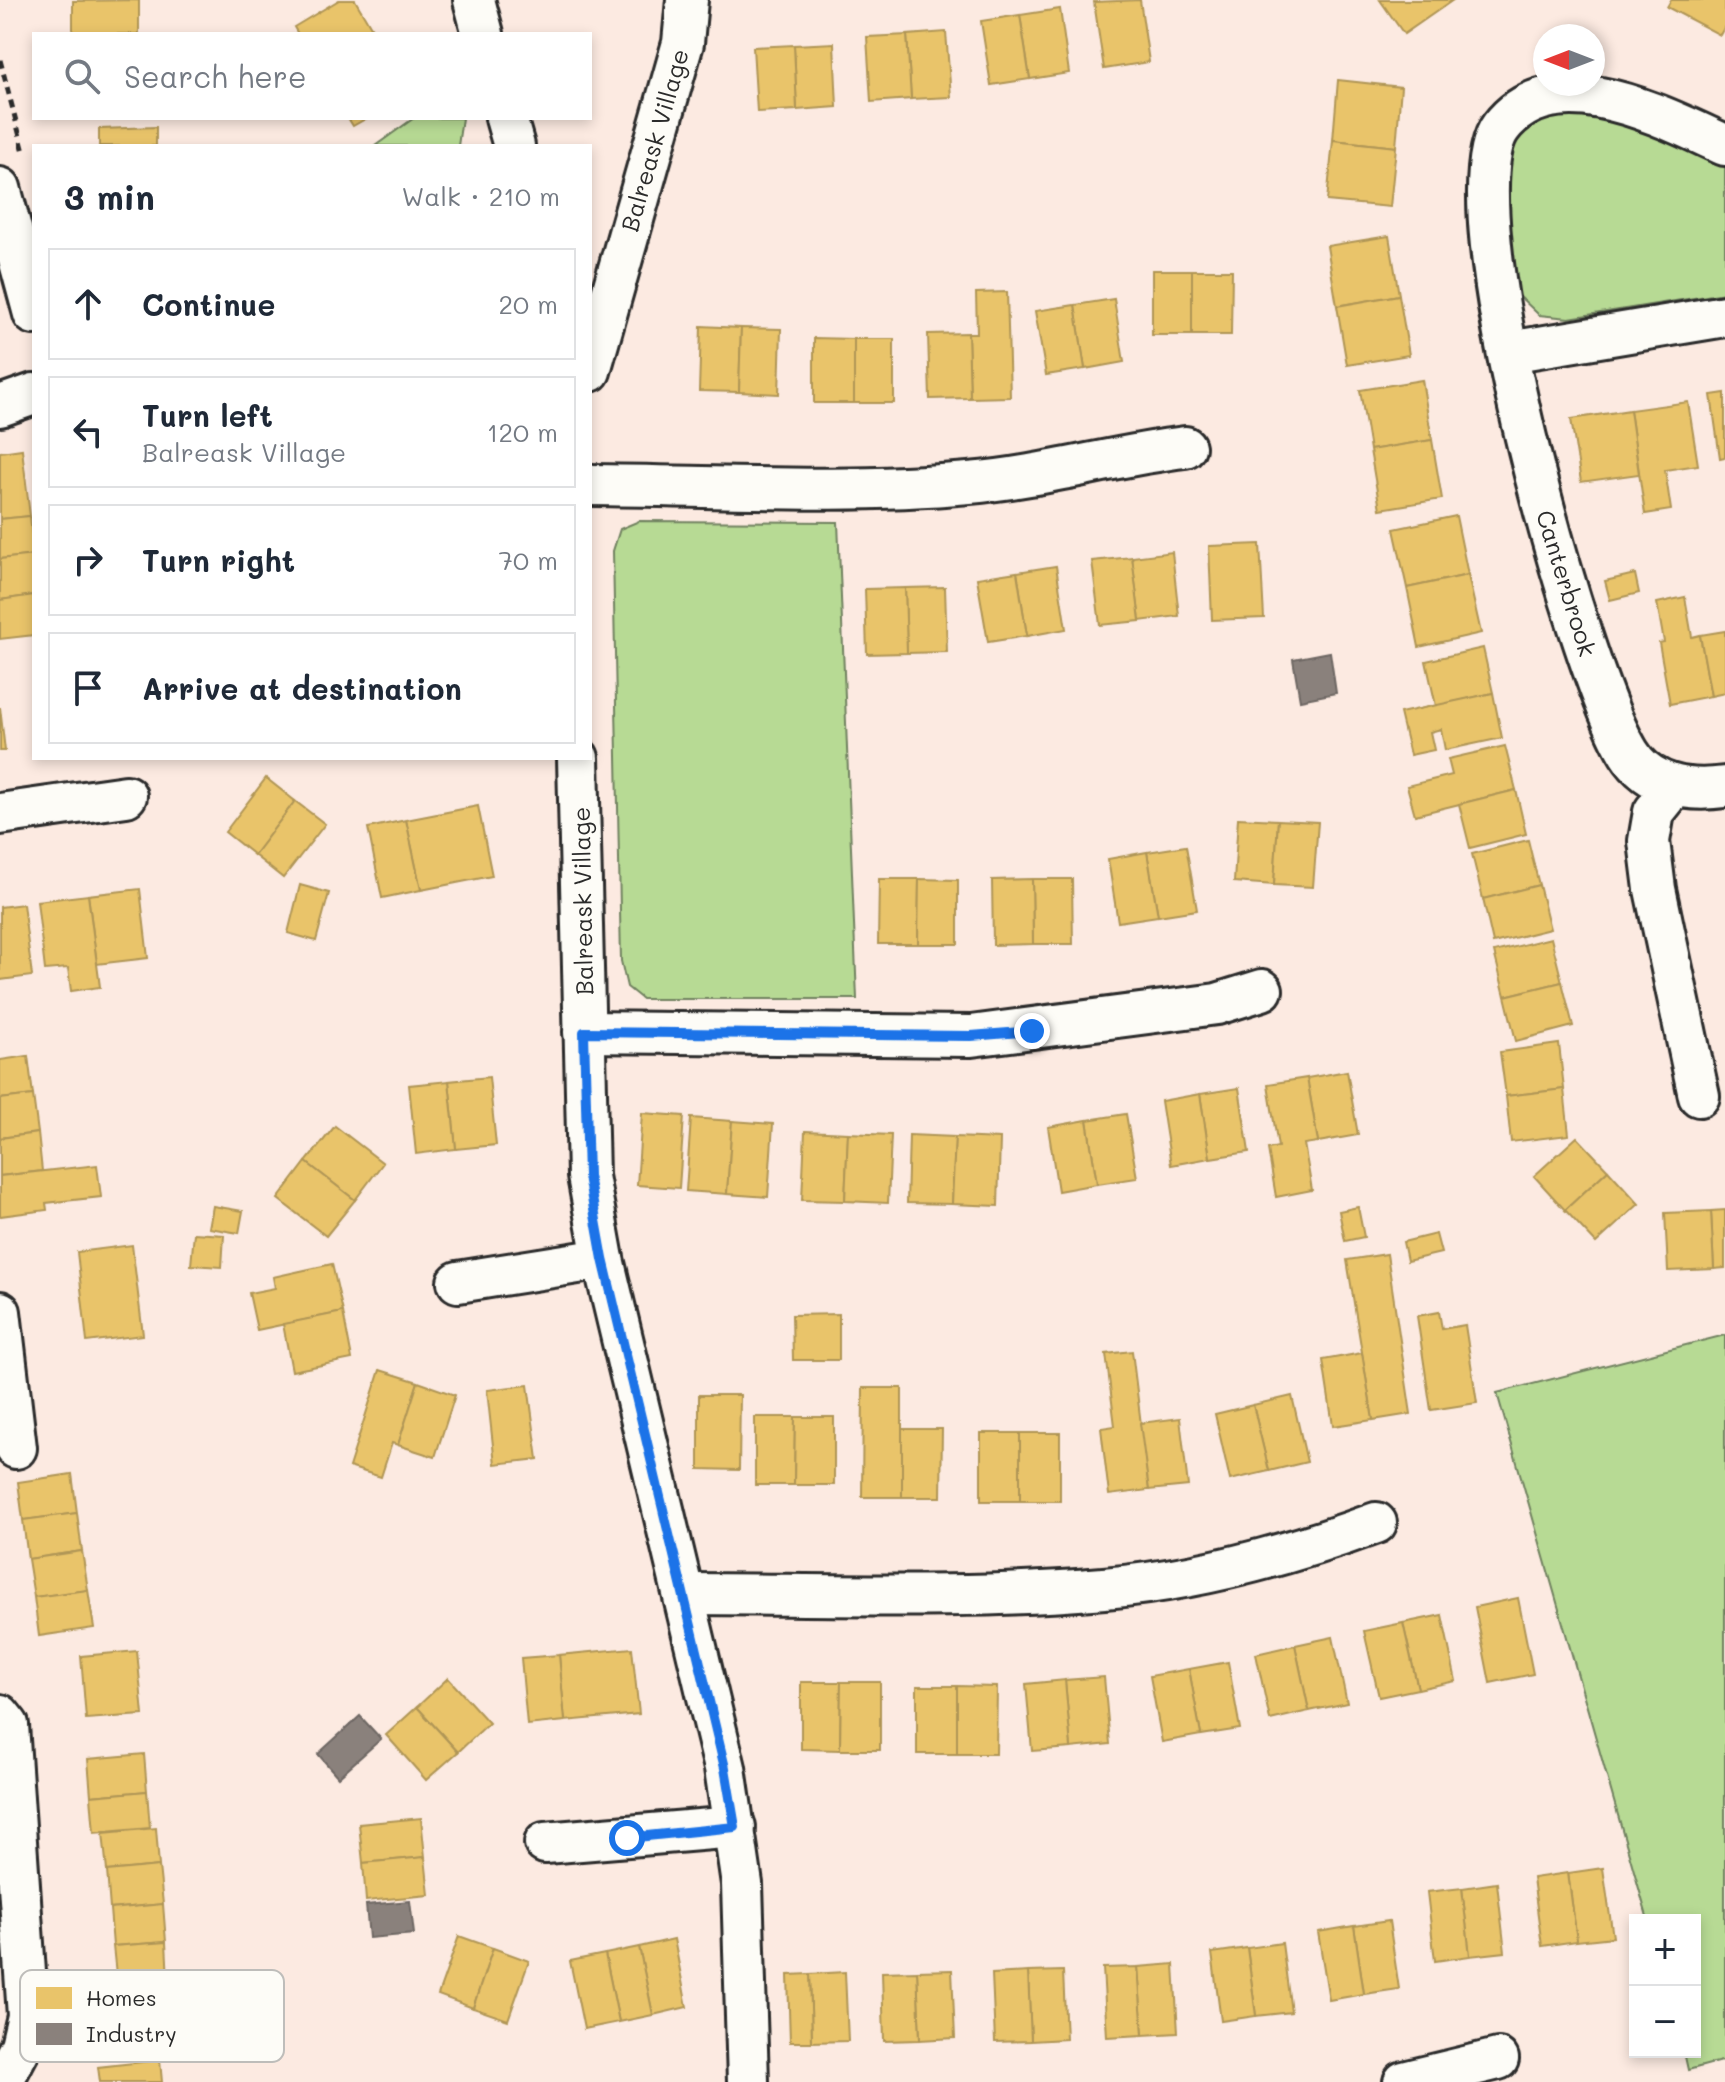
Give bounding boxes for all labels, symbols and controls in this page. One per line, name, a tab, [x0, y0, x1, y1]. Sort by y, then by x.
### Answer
north arrow	[1533, 24, 1605, 96]
search box	[32, 32, 592, 120]
street label: Balreask Village	[613, 45, 695, 235]
icon: search	[60, 54, 104, 98]
text: Search here	[124, 56, 307, 96]
text: 3 min	[64, 174, 155, 219]
text: Walk · 210 m	[401, 179, 560, 213]
icon: ahead	[66, 282, 110, 326]
text: Continue	[142, 284, 275, 324]
text: 20 m	[498, 287, 558, 321]
text: Turn left	[142, 395, 273, 435]
icon: left	[66, 410, 110, 454]
text: 120 m	[487, 415, 558, 449]
text: Balreask Village	[142, 435, 346, 469]
street label: Canterbrook	[1530, 506, 1604, 660]
icon: right	[66, 538, 110, 582]
text: Turn right	[142, 540, 295, 580]
text: 70 m	[498, 543, 558, 577]
icon: arrive	[66, 666, 110, 710]
text: Arrive at destination	[142, 668, 462, 708]
street label: Balreask Village	[565, 807, 599, 995]
route end	[1014, 1013, 1050, 1049]
route start	[609, 1820, 645, 1856]
map controls	[1629, 1914, 1701, 2058]
button: +	[1629, 1914, 1701, 1986]
legend	[20, 1970, 284, 2062]
text: Homes	[86, 1983, 157, 2012]
button: −	[1629, 1986, 1701, 2058]
text: Industry	[86, 2019, 177, 2048]

